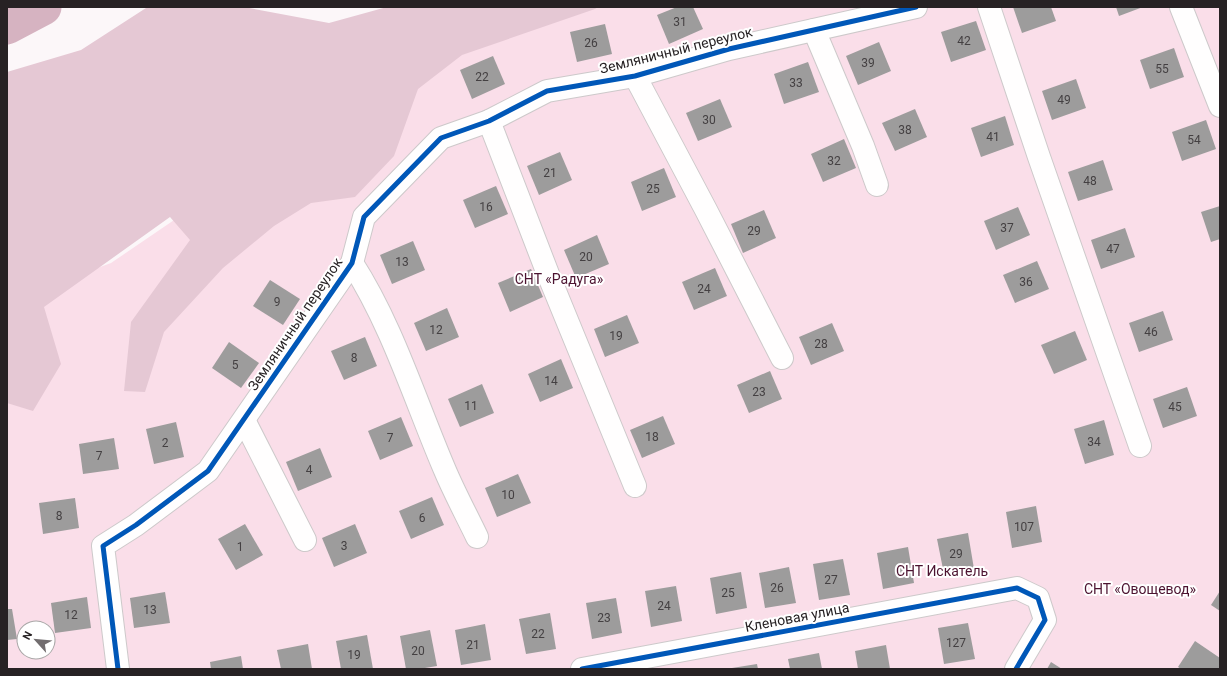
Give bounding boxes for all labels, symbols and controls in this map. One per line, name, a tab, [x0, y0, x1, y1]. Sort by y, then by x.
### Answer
house number: 31	[673, 15, 687, 29]
street label: Земляничный переулок	[598, 23, 754, 77]
house number: 42	[957, 34, 971, 48]
house number: 26	[584, 36, 598, 50]
house number: 39	[861, 56, 875, 70]
house number: 55	[1155, 62, 1169, 76]
house number: 22	[475, 70, 489, 84]
house number: 33	[789, 76, 803, 90]
house number: 49	[1057, 93, 1071, 107]
house number: 30	[702, 113, 716, 127]
house number: 38	[898, 123, 912, 137]
house number: 41	[986, 130, 1000, 144]
house number: 54	[1187, 133, 1201, 147]
house number: 32	[827, 154, 841, 168]
house number: 21	[543, 166, 557, 180]
house number: 48	[1083, 174, 1097, 188]
house number: 25	[646, 182, 660, 196]
house number: 16	[479, 200, 493, 214]
house number: 37	[1000, 221, 1014, 235]
house number: 29	[747, 224, 761, 238]
house number: 47	[1106, 242, 1120, 256]
house number: 20	[579, 250, 593, 264]
street label: Земляничный переулок	[245, 254, 346, 393]
house number: 13	[395, 255, 409, 269]
park label: СНТ «Радуга»	[515, 271, 604, 287]
house number: 36	[1019, 275, 1033, 289]
house number: 24	[697, 282, 711, 296]
house number: 9	[274, 295, 280, 309]
house number: 12	[429, 323, 443, 337]
house number: 46	[1144, 325, 1158, 339]
house number: 19	[609, 329, 623, 343]
house number: 28	[814, 337, 828, 351]
house number: 8	[351, 351, 358, 365]
house number: 5	[232, 358, 239, 372]
house number: 14	[544, 374, 558, 388]
house number: 23	[752, 385, 766, 399]
house number: 11	[464, 399, 478, 413]
house number: 45	[1168, 400, 1182, 414]
house number: 18	[645, 430, 659, 444]
house number: 7	[387, 431, 394, 445]
house number: 34	[1087, 435, 1101, 449]
house number: 2	[162, 436, 169, 450]
house number: 7	[96, 449, 103, 463]
house number: 4	[306, 463, 313, 477]
house number: 10	[501, 488, 515, 502]
house number: 8	[56, 509, 63, 523]
house number: 6	[419, 511, 426, 525]
house number: 107	[1014, 520, 1034, 534]
house number: 3	[341, 539, 347, 553]
house number: 1	[237, 540, 243, 554]
house number: 29	[949, 547, 963, 561]
park label: СНТ Искатель	[896, 563, 988, 579]
house number: 27	[824, 573, 838, 587]
house number: 26	[770, 581, 784, 595]
park label: СНТ «Овощевод»	[1084, 581, 1197, 597]
house number: 25	[721, 586, 735, 600]
house number: 24	[657, 599, 671, 613]
street label: Кленовая улица	[744, 599, 850, 635]
house number: 13	[143, 603, 157, 617]
house number: 12	[64, 608, 78, 622]
house number: 23	[597, 611, 611, 625]
north arrow	[16, 620, 56, 660]
house number: 22	[531, 627, 545, 641]
text: N	[20, 629, 35, 642]
house number: 127	[946, 636, 966, 650]
house number: 21	[466, 638, 480, 652]
house number: 20	[411, 644, 425, 658]
house number: 19	[347, 648, 361, 662]

